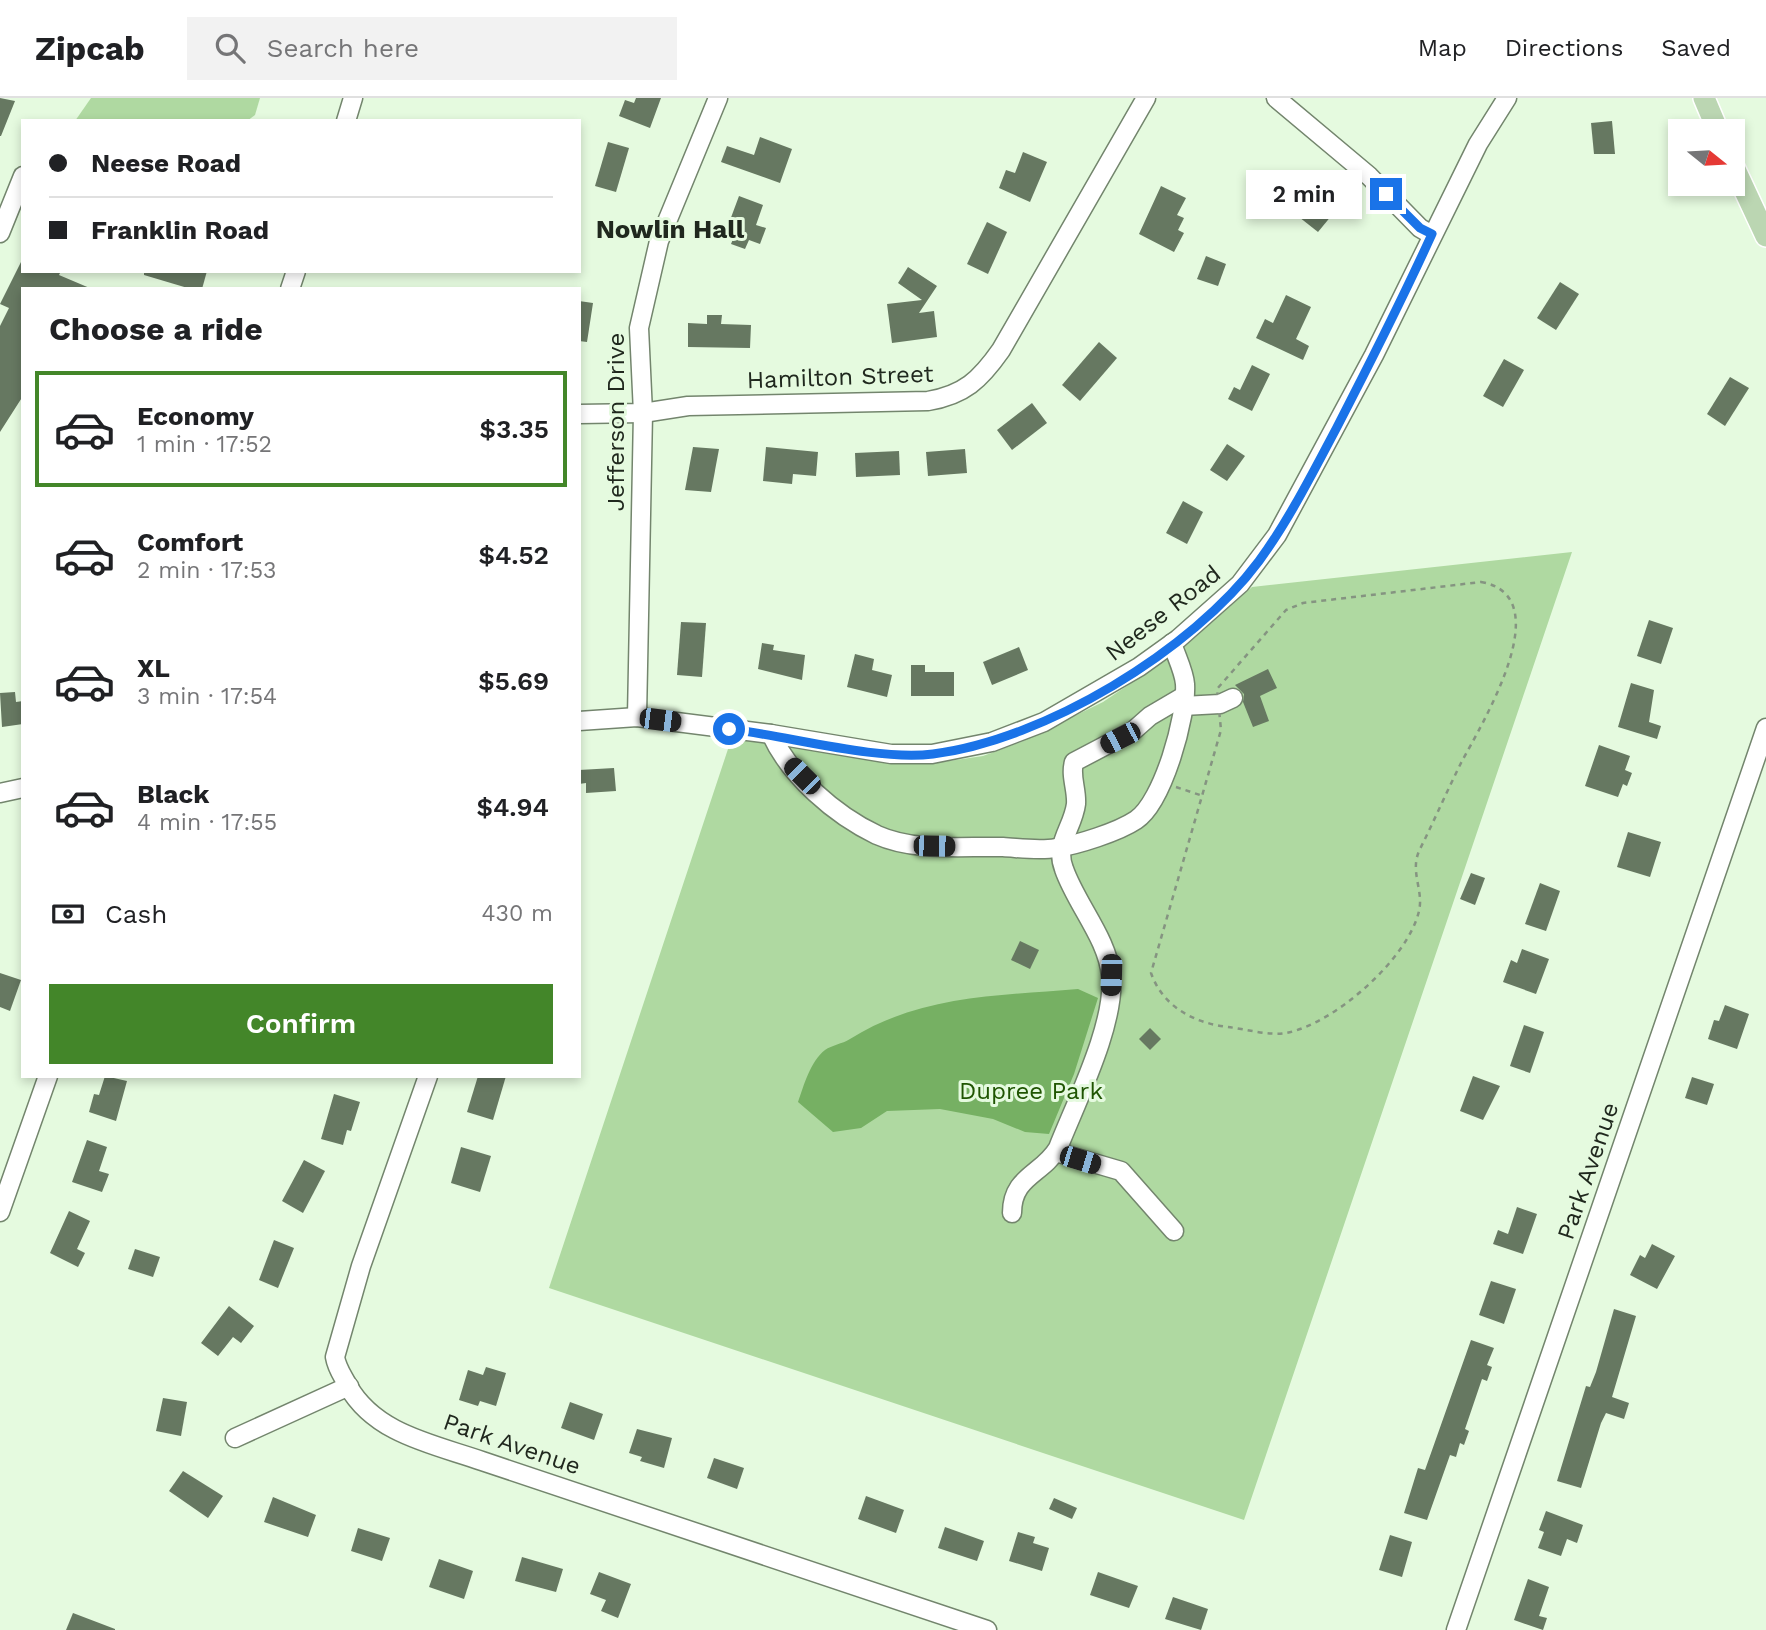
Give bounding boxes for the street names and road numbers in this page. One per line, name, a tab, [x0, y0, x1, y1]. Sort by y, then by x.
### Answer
street label: Jefferson Drive	[602, 333, 630, 511]
street label: Hamilton Street	[746, 360, 934, 394]
street label: Neese Road	[1100, 559, 1226, 667]
street label: Park Avenue	[1551, 1099, 1625, 1243]
street label: Park Avenue	[440, 1407, 584, 1481]

